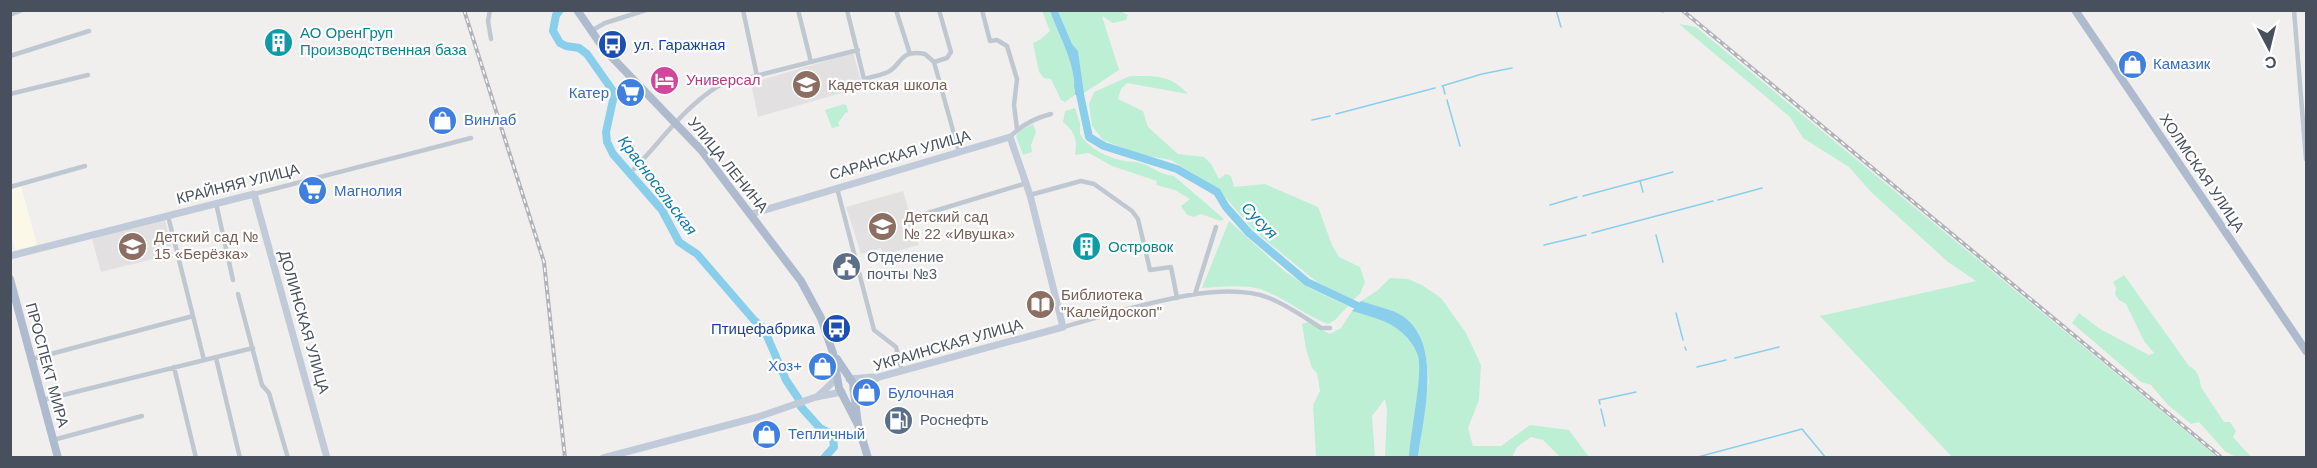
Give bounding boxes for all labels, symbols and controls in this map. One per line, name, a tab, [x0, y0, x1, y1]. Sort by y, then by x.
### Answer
north arrow	[2239, 18, 2299, 78]
place label: АО ОренГруп Производственная база	[300, 24, 467, 58]
building icon: АО ОренГруп Производственная база	[263, 26, 295, 58]
bus stop icon: ул. Гаражная	[597, 29, 629, 61]
place label: ул. Гаражная	[634, 36, 725, 53]
shop icon: Камазик	[2116, 48, 2148, 80]
text: С	[2264, 53, 2278, 72]
place label: Камазик	[2153, 55, 2211, 72]
hotel icon: Универсал	[649, 64, 681, 96]
school or university icon: Кадетская школа	[791, 69, 823, 101]
place label: Универсал	[686, 71, 761, 88]
place label: Кадетская школа	[828, 76, 948, 93]
supermarket icon: Катер	[614, 77, 646, 109]
place label: Катер	[569, 84, 609, 101]
shop icon: Винлаб	[427, 104, 459, 136]
street label: ХОЛМСКАЯ УЛИЦА	[2157, 110, 2248, 235]
place label: Винлаб	[464, 111, 516, 128]
street label: УЛИЦА ЛЕНИНА	[685, 114, 772, 216]
street label: САРАНСКАЯ УЛИЦА	[827, 126, 972, 183]
water label: Красносельская	[615, 132, 701, 239]
street label: КРАЙНЯЯ УЛИЦА	[175, 160, 301, 207]
supermarket icon: Магнолия	[297, 175, 329, 207]
place label: Магнолия	[334, 182, 402, 199]
water label: Сусуя	[1238, 199, 1281, 242]
place label: Детский сад № 22 «Ивушка»	[904, 208, 1015, 242]
school or university icon: Детский сад № 22 «Ивушка»	[867, 210, 899, 242]
place label: Детский сад № 15 «Берёзка»	[154, 228, 259, 262]
school or university icon: Детский сад № 15 «Берёзка»	[117, 230, 149, 262]
building icon: Островок	[1071, 231, 1103, 263]
place label: Островок	[1108, 238, 1174, 255]
street label: ДОЛИНСКАЯ УЛИЦА	[276, 248, 333, 396]
place label: Отделение почты №3	[867, 248, 944, 282]
public building icon: Отделение почты №3	[830, 250, 862, 282]
place label: Библиотека "Калейдоскоп"	[1061, 286, 1162, 320]
library icon: Библиотека "Калейдоскоп"	[1024, 288, 1056, 320]
street label: ПРОСПЕКТ МИРА	[23, 301, 72, 429]
bus stop icon: Птицефабрика	[820, 313, 852, 345]
street label: УКРАИНСКАЯ УЛИЦА	[871, 315, 1024, 374]
place label: Птицефабрика	[711, 320, 816, 337]
shop icon: Хоз+	[807, 350, 839, 382]
place label: Хоз+	[768, 357, 802, 374]
shop icon: Булочная	[851, 377, 883, 409]
place label: Булочная	[888, 384, 954, 401]
fuel station icon: Роснефть	[883, 404, 915, 436]
place label: Роснефть	[920, 411, 989, 428]
shop icon: Тепличный	[751, 418, 783, 450]
place label: Тепличный	[788, 425, 865, 442]

